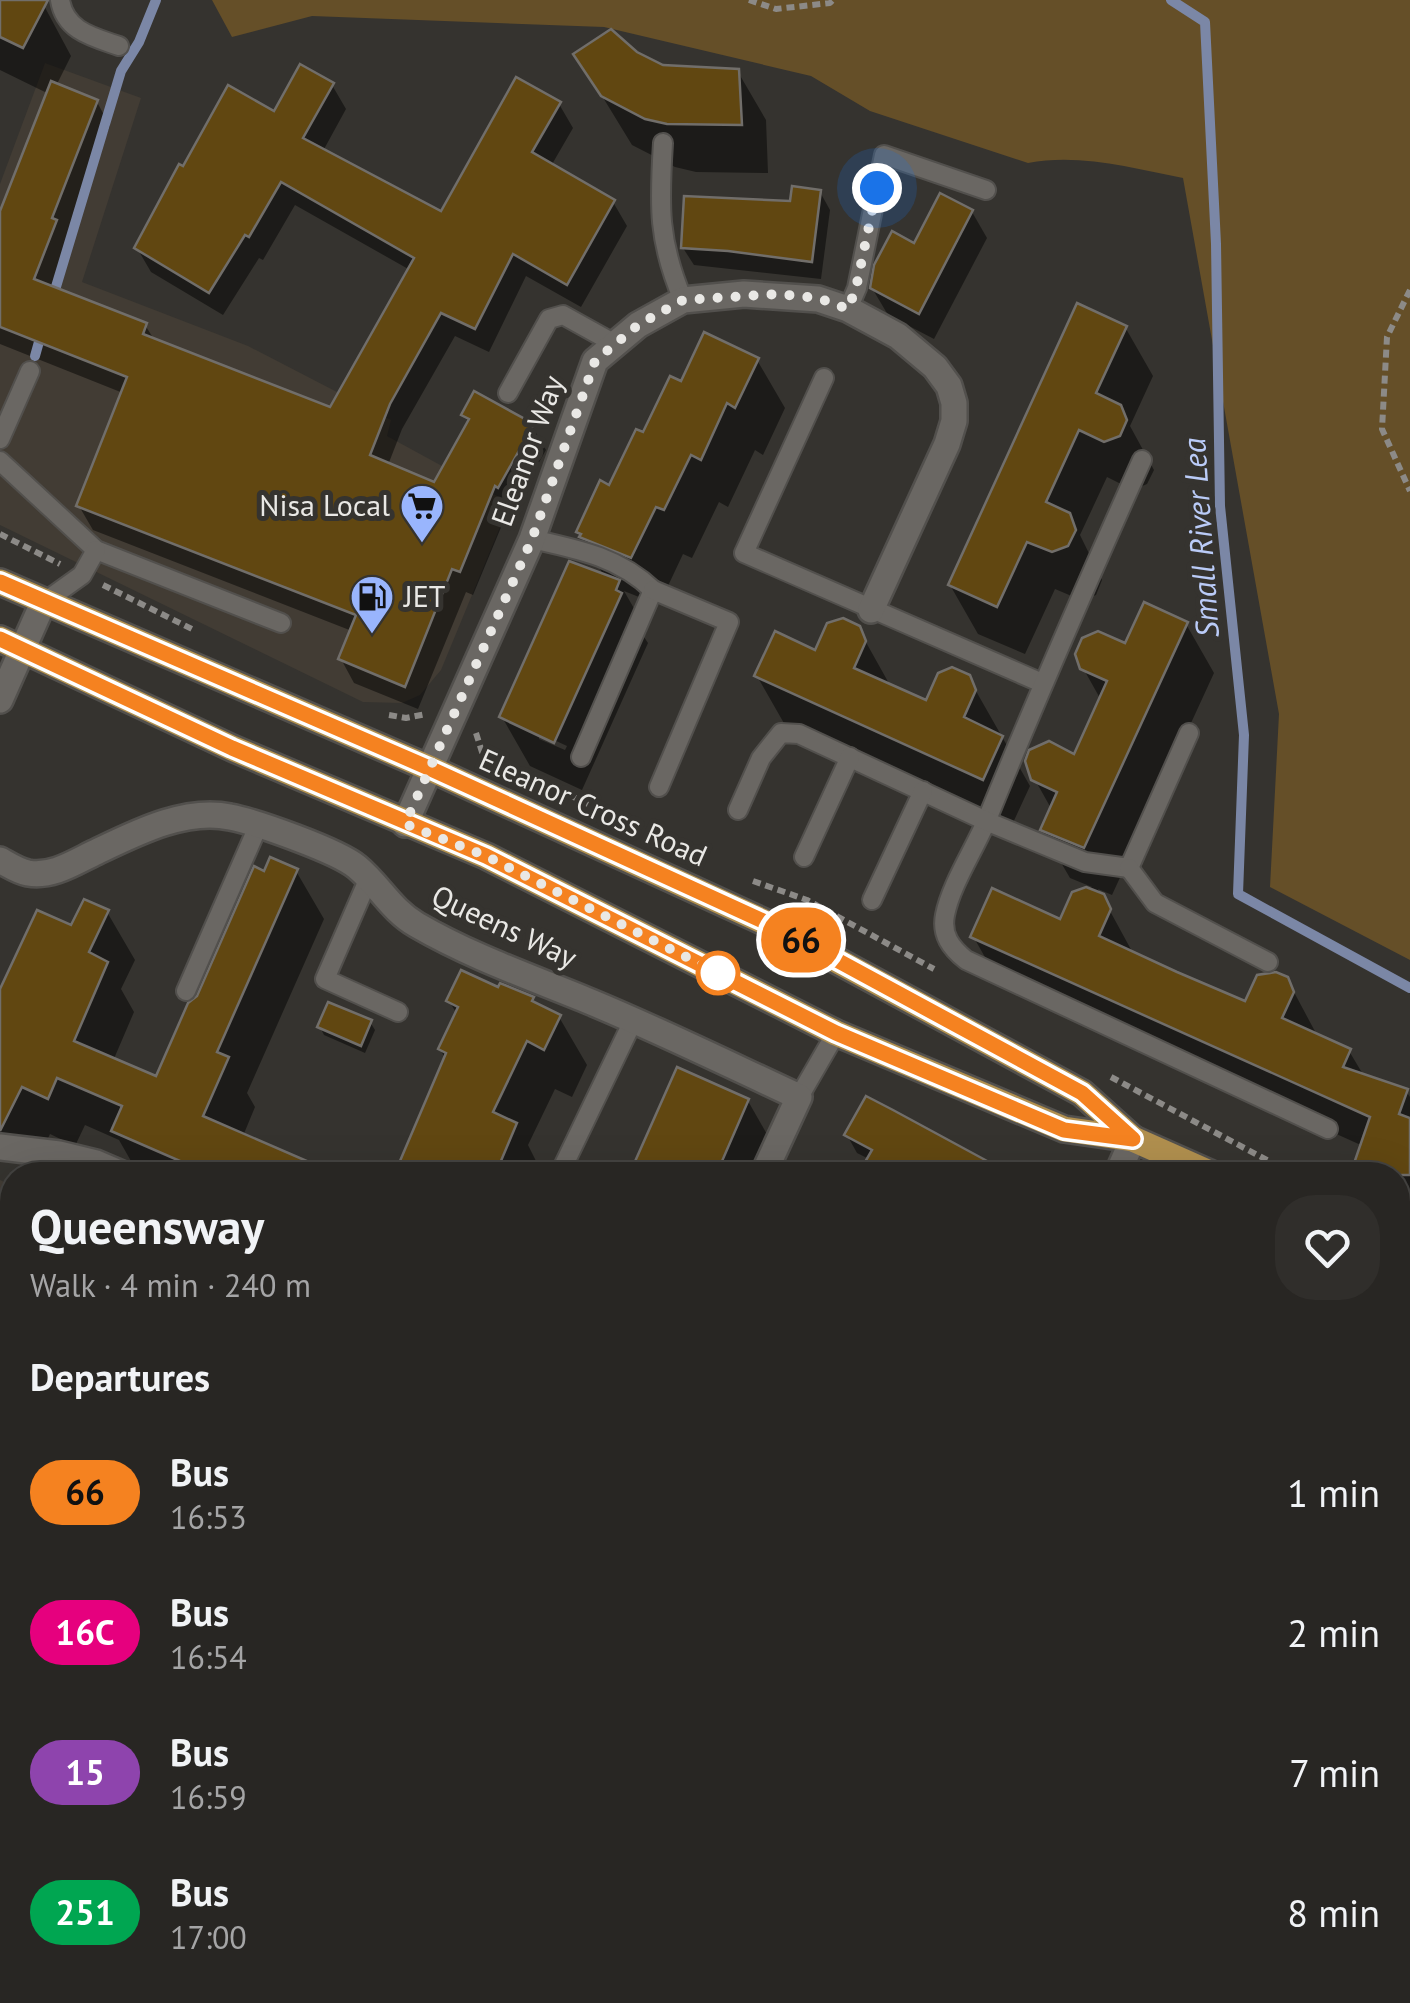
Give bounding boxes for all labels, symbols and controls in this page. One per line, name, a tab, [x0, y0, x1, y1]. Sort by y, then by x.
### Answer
your location	[852, 163, 902, 213]
street label: Eleanor Way	[481, 370, 572, 531]
water label: Small River Lea	[1172, 436, 1228, 640]
supermarket icon: Nisa Local	[399, 483, 445, 544]
place label: Nisa Local	[259, 485, 390, 524]
fuel station icon: JET	[349, 574, 395, 635]
place label: JET	[402, 576, 446, 615]
street label: Eleanor Cross Road	[474, 739, 714, 874]
street label: Queens Way	[426, 875, 583, 976]
line badge: 66	[756, 908, 846, 972]
text: 66	[781, 917, 821, 963]
unlabelled marker	[697, 952, 739, 994]
text: Queensway	[30, 1195, 264, 1257]
button: heart	[1275, 1195, 1380, 1300]
text: Walk · 4 min · 240 m	[30, 1264, 311, 1306]
text: Departures	[30, 1352, 210, 1401]
text: Bus	[170, 1447, 229, 1496]
text: 1 min	[1287, 1468, 1380, 1517]
text: 66	[65, 1469, 105, 1515]
text: 16:53	[170, 1496, 247, 1538]
text: Bus	[170, 1587, 229, 1636]
text: 2 min	[1287, 1608, 1380, 1657]
text: 16C	[55, 1609, 115, 1655]
text: 16:54	[170, 1636, 247, 1678]
text: Bus	[170, 1727, 229, 1776]
text: 7 min	[1289, 1748, 1380, 1797]
text: 15	[65, 1749, 105, 1795]
text: 16:59	[170, 1776, 247, 1818]
text: Bus	[170, 1867, 229, 1916]
text: 8 min	[1287, 1888, 1380, 1937]
text: 251	[55, 1889, 115, 1935]
text: 17:00	[170, 1916, 247, 1958]

